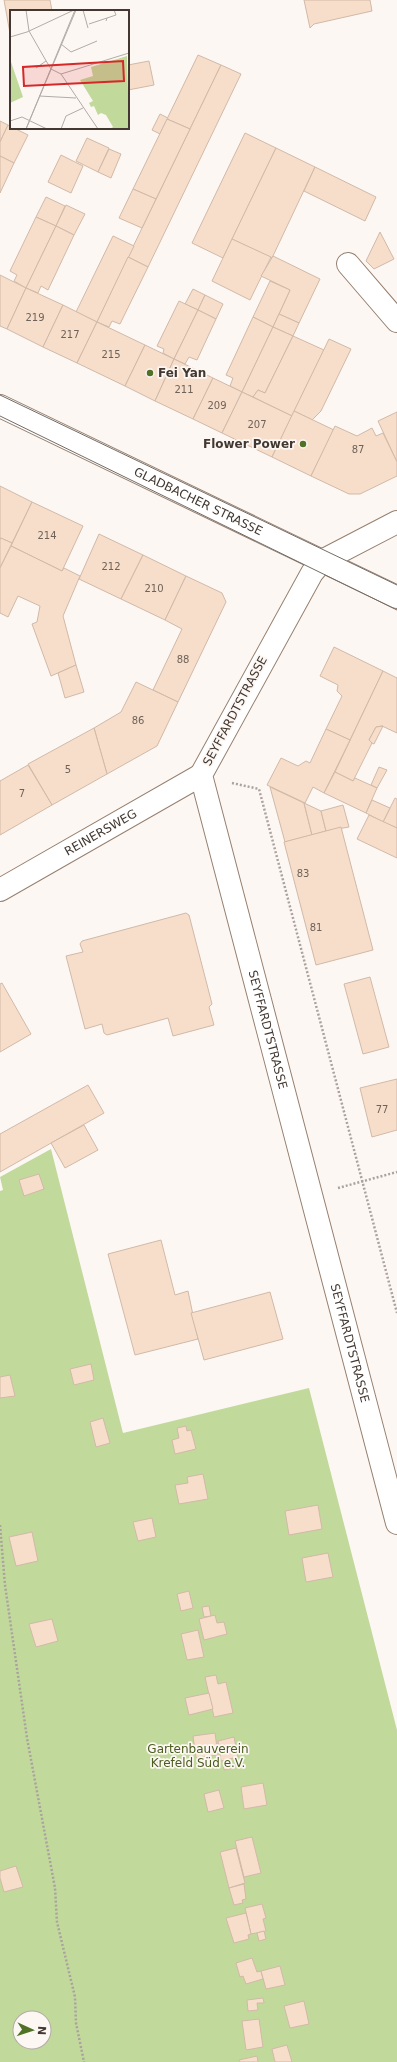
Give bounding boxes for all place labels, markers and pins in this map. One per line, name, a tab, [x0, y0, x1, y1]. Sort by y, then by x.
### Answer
place label: Fei Yan	[158, 366, 206, 380]
marker: Fei Yan	[145, 368, 155, 378]
place label: Flower Power	[203, 437, 295, 451]
marker: Flower Power	[298, 439, 308, 449]

